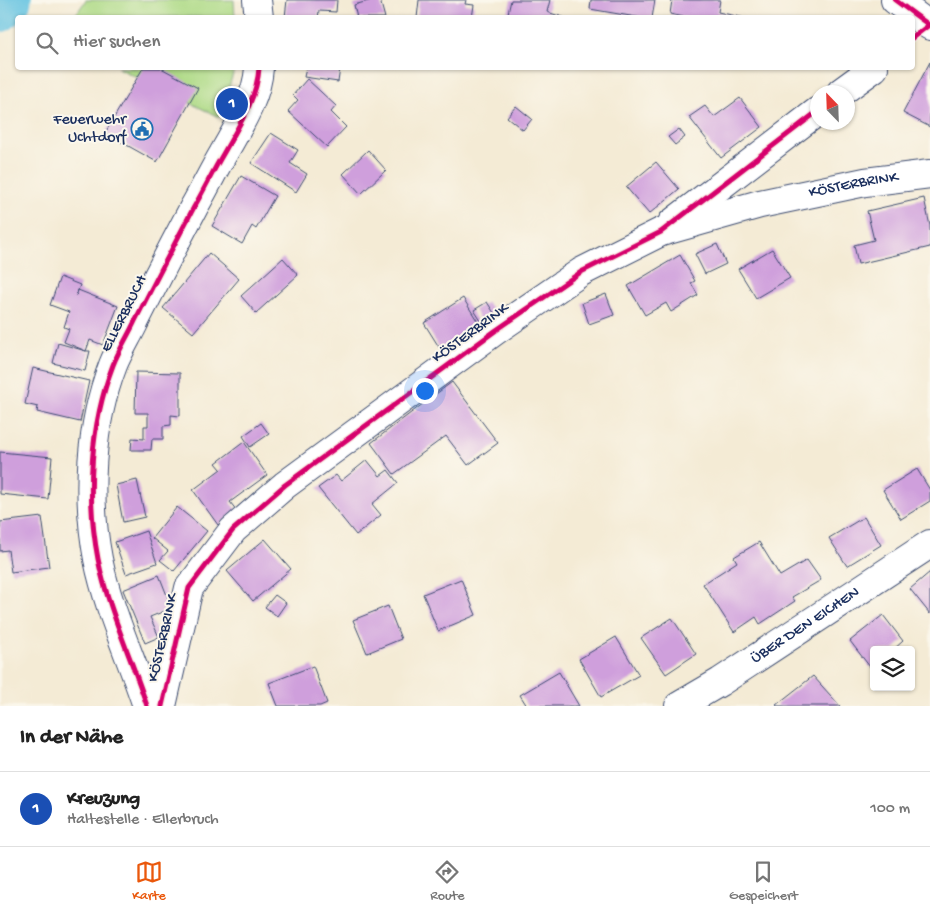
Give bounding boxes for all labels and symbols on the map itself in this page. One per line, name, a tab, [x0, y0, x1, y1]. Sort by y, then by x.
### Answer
pin: 1	[216, 85, 248, 123]
north arrow	[810, 85, 855, 130]
place label: Feuerwehr Uchtdorf	[52, 111, 127, 148]
public building icon: Feuerwehr Uchtdorf	[130, 117, 154, 141]
street label: KÖSTERBRINK	[807, 168, 901, 203]
street label: ELLERBRUCH	[98, 272, 153, 356]
street label: KÖSTERBRINK	[429, 299, 515, 368]
your location	[412, 378, 438, 404]
street label: ÜBER DEN EICHEN	[748, 583, 864, 668]
street label: KÖSTERBRINK	[145, 590, 184, 684]

